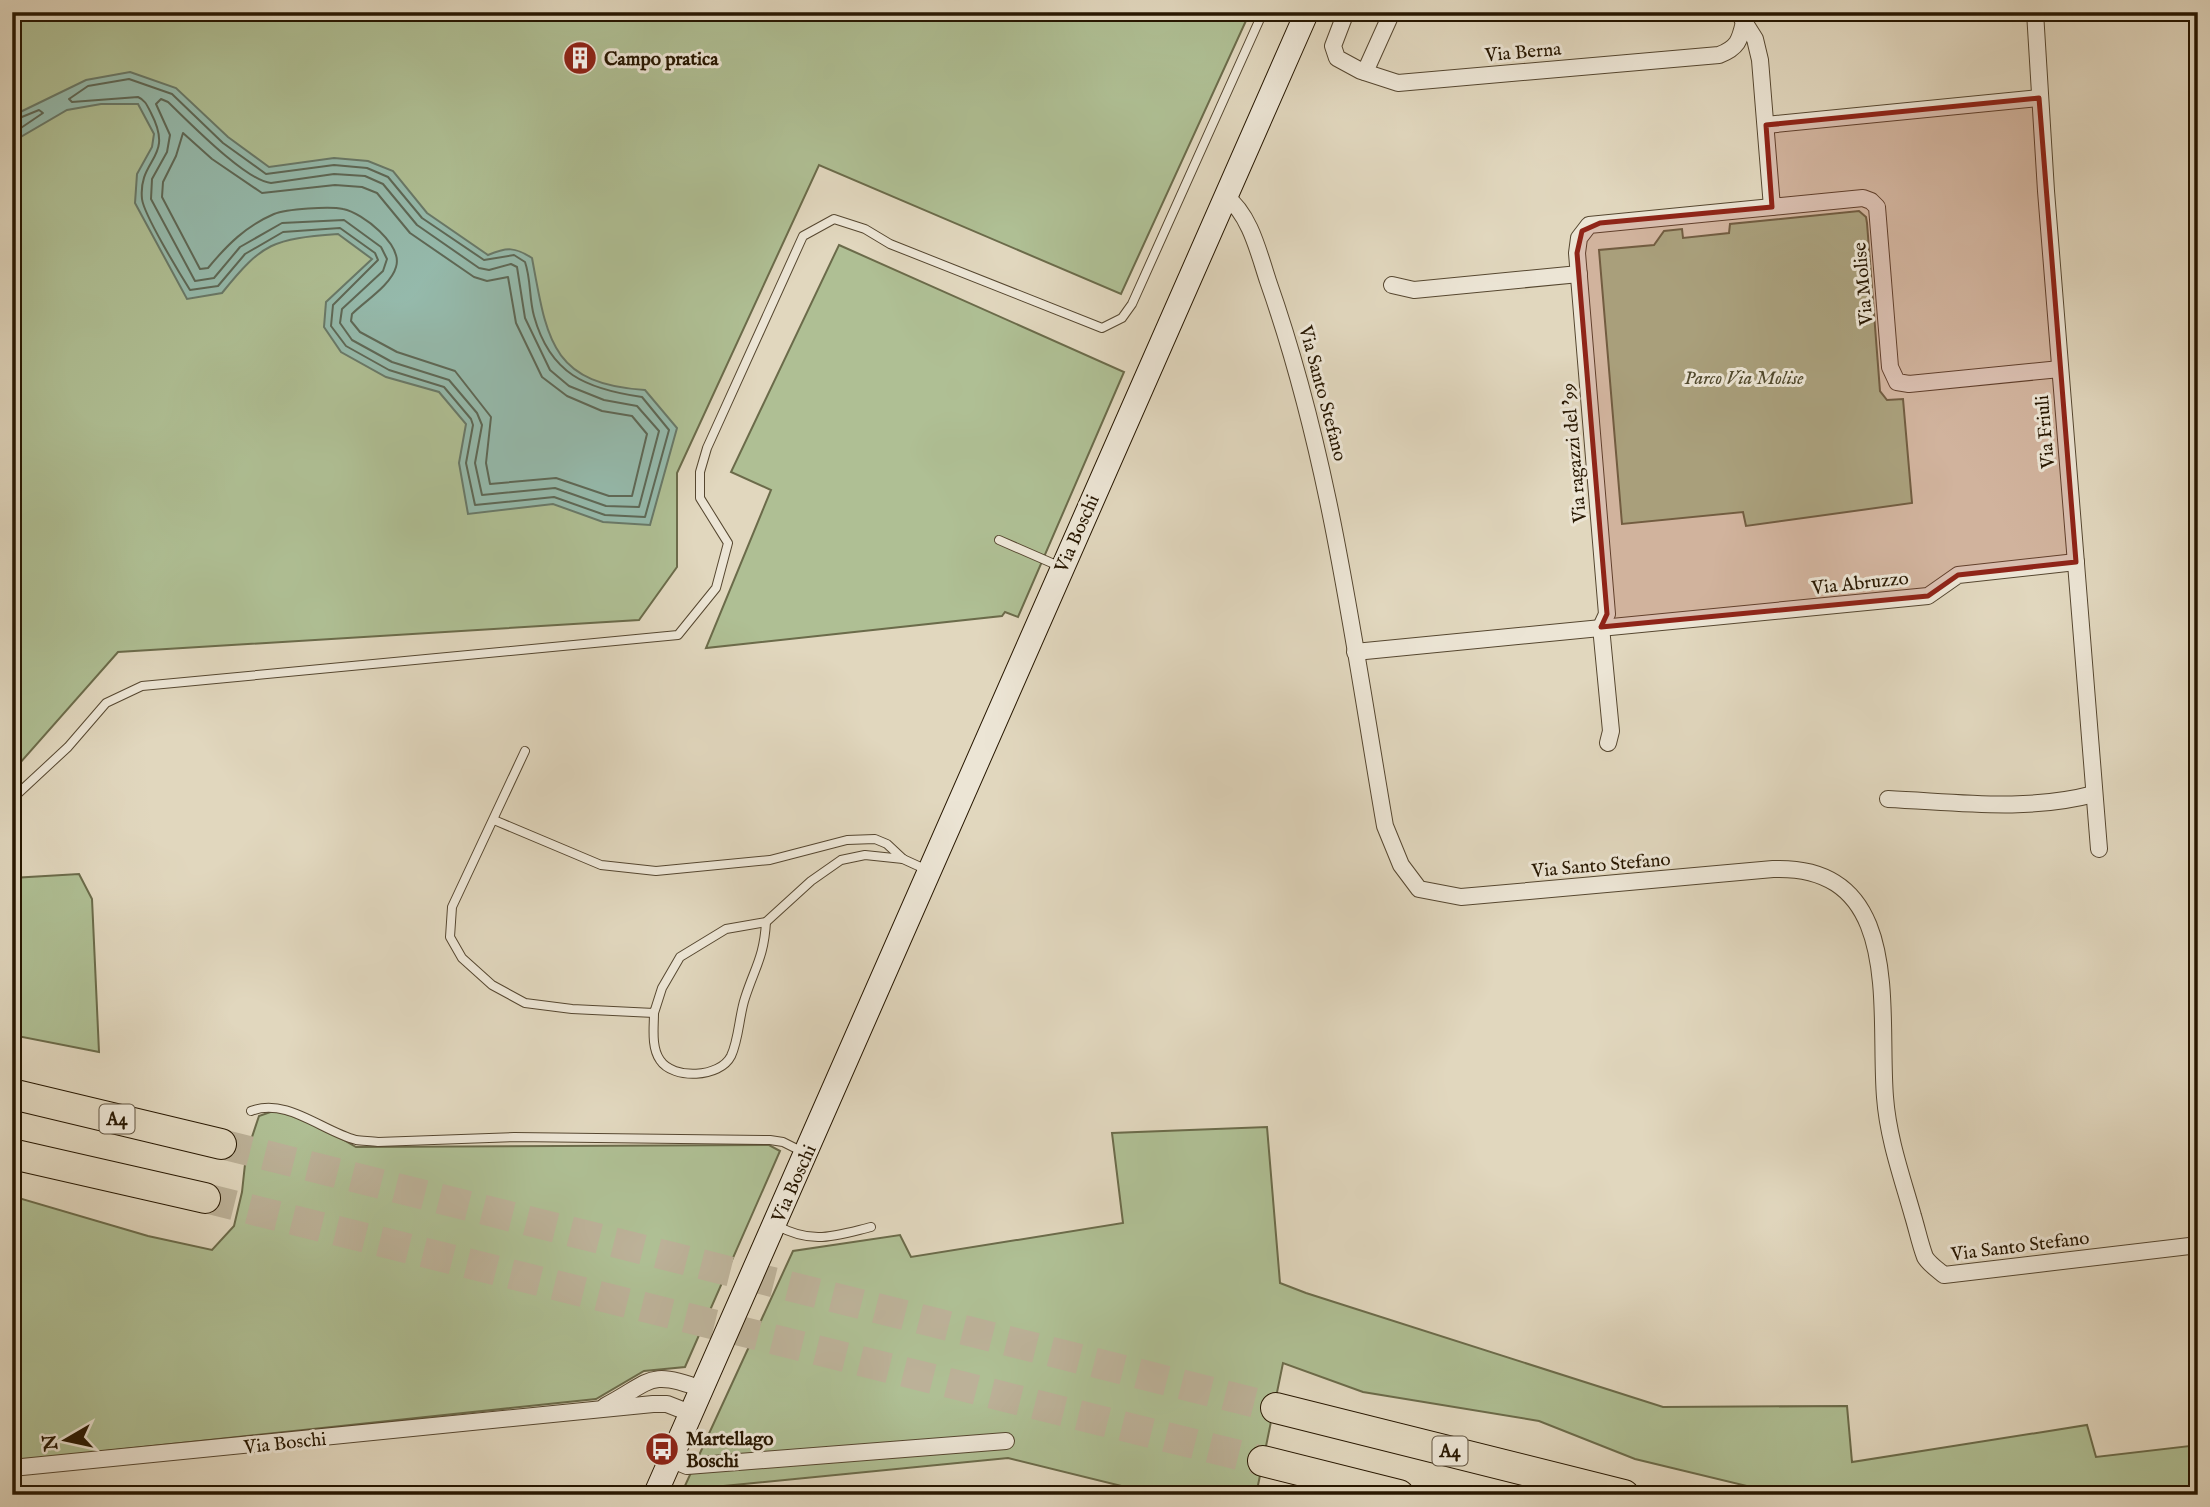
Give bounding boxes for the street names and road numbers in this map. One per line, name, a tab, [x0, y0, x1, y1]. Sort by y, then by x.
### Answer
street label: Via Berna	[1483, 38, 1563, 68]
street label: Via Molise	[1848, 241, 1880, 327]
street label: Via Santo Stefano	[1292, 322, 1352, 464]
street label: Via ragazzi del '99	[1557, 382, 1593, 525]
street label: Via Friuli	[2031, 394, 2061, 471]
street label: Via Boschi	[1050, 491, 1106, 577]
street label: Via Abruzzo	[1809, 567, 1910, 601]
street label: Via Santo Stefano	[1530, 848, 1672, 884]
road number: A4	[100, 1104, 134, 1134]
street label: Via Boschi	[767, 1141, 823, 1227]
street label: Via Santo Stefano	[1949, 1227, 2091, 1267]
street label: Via Boschi	[242, 1428, 328, 1460]
road number: A4	[1432, 1436, 1468, 1466]

